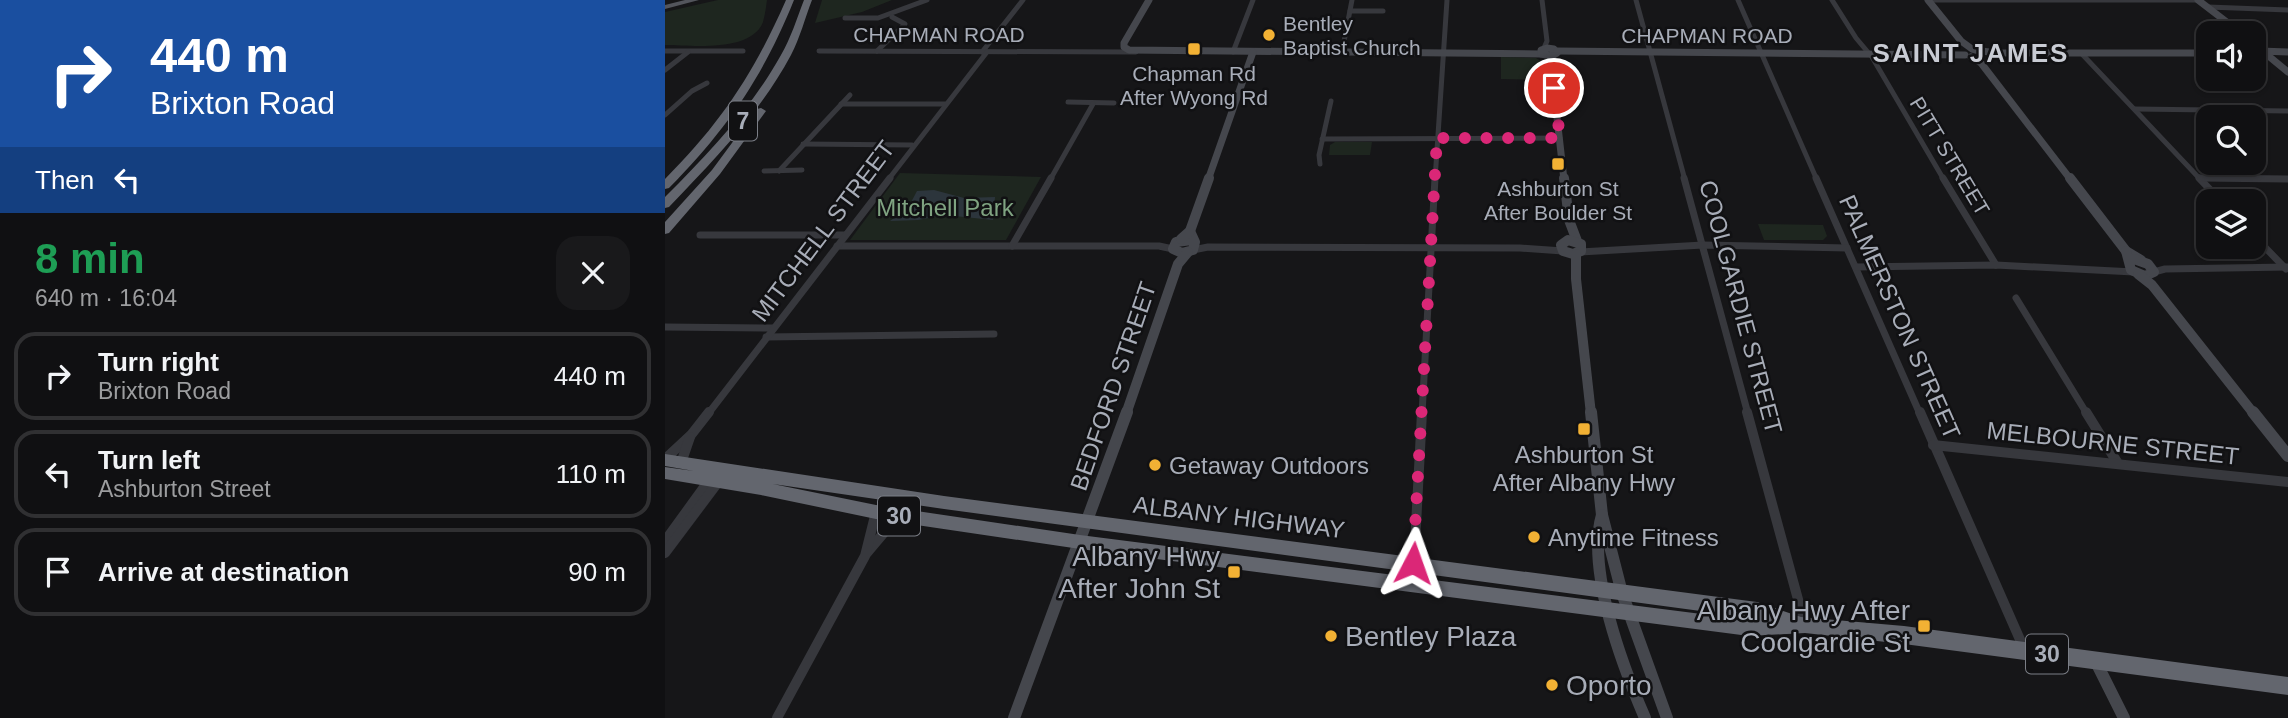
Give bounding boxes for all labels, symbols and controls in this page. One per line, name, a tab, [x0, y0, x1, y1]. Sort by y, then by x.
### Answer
place label: Bentley Baptist Church	[1283, 12, 1421, 59]
map controls	[2196, 21, 2266, 259]
button: sound	[2196, 21, 2266, 91]
street label: CHAPMAN ROAD	[853, 23, 1025, 46]
street label: CHAPMAN ROAD	[1621, 24, 1793, 47]
marker: Bentley Baptist Church	[1261, 27, 1277, 43]
icon: right	[35, 28, 126, 119]
text: 440 m	[150, 28, 289, 82]
district label: SAINT JAMES	[1873, 38, 2069, 68]
marker: Chapman Rd After Wyong Rd	[1186, 41, 1202, 57]
pin	[1524, 58, 1584, 118]
place label: Chapman Rd After Wyong Rd	[1120, 62, 1268, 109]
icon: arrive	[1535, 69, 1573, 107]
text: Brixton Road	[150, 85, 335, 121]
street label: PITT STREET	[1906, 93, 1994, 219]
road number: 7	[729, 102, 757, 140]
button: search	[2196, 105, 2266, 175]
street label: MITCHELL STREET	[746, 135, 900, 327]
marker: Ashburton St After Boulder St	[1550, 156, 1566, 172]
icon: left	[108, 161, 146, 199]
text: Then	[35, 165, 94, 195]
place label: Ashburton St After Boulder St	[1484, 177, 1632, 224]
street label: COOLGARDIE STREET	[1694, 177, 1788, 437]
button: layers	[2196, 189, 2266, 259]
street label: PALMERSTON STREET	[1834, 191, 1966, 444]
park label: Mitchell Park	[876, 194, 1015, 221]
text: 8 min	[35, 235, 145, 282]
button: close	[556, 236, 630, 310]
street label: BEDFORD STREET	[1065, 278, 1161, 494]
text: 640 m · 16:04	[35, 285, 177, 311]
text: Turn right	[98, 347, 219, 377]
icon: right	[39, 357, 77, 395]
text: 440 m	[554, 361, 626, 391]
text: Brixton Road	[98, 378, 231, 404]
street label: MELBOURNE STREET	[1986, 416, 2241, 470]
marker: Ashburton St After Albany Hwy	[1576, 421, 1592, 437]
place label: Ashburton St After Albany Hwy	[1493, 441, 1675, 496]
text: Turn left	[98, 445, 200, 475]
place label: Getaway Outdoors	[1169, 452, 1369, 479]
icon: left	[39, 455, 77, 493]
marker: Getaway Outdoors	[1147, 457, 1163, 473]
text: 110 m	[556, 459, 626, 489]
text: Ashburton Street	[98, 476, 271, 502]
street label: ALBANY HIGHWAY	[1132, 491, 1346, 543]
road number: 30	[878, 496, 920, 536]
place label: Anytime Fitness	[1548, 524, 1719, 551]
position arrow	[1376, 526, 1450, 600]
marker: Anytime Fitness	[1526, 529, 1542, 545]
place label: Albany Hwy After John St	[1058, 541, 1220, 604]
icon: arrive	[39, 553, 77, 591]
text: Arrive at destination	[98, 557, 349, 587]
text: 90 m	[568, 557, 626, 587]
marker: Albany Hwy After John St	[1226, 564, 1242, 580]
place label: Albany Hwy After Coolgardie St	[1697, 595, 1910, 658]
marker: Albany Hwy After Coolgardie St	[1916, 618, 1932, 634]
place label: Bentley Plaza	[1345, 621, 1517, 652]
marker: Bentley Plaza	[1323, 628, 1339, 644]
road number: 30	[2026, 634, 2068, 674]
place label: Oporto	[1566, 670, 1652, 701]
marker: Oporto	[1544, 677, 1560, 693]

